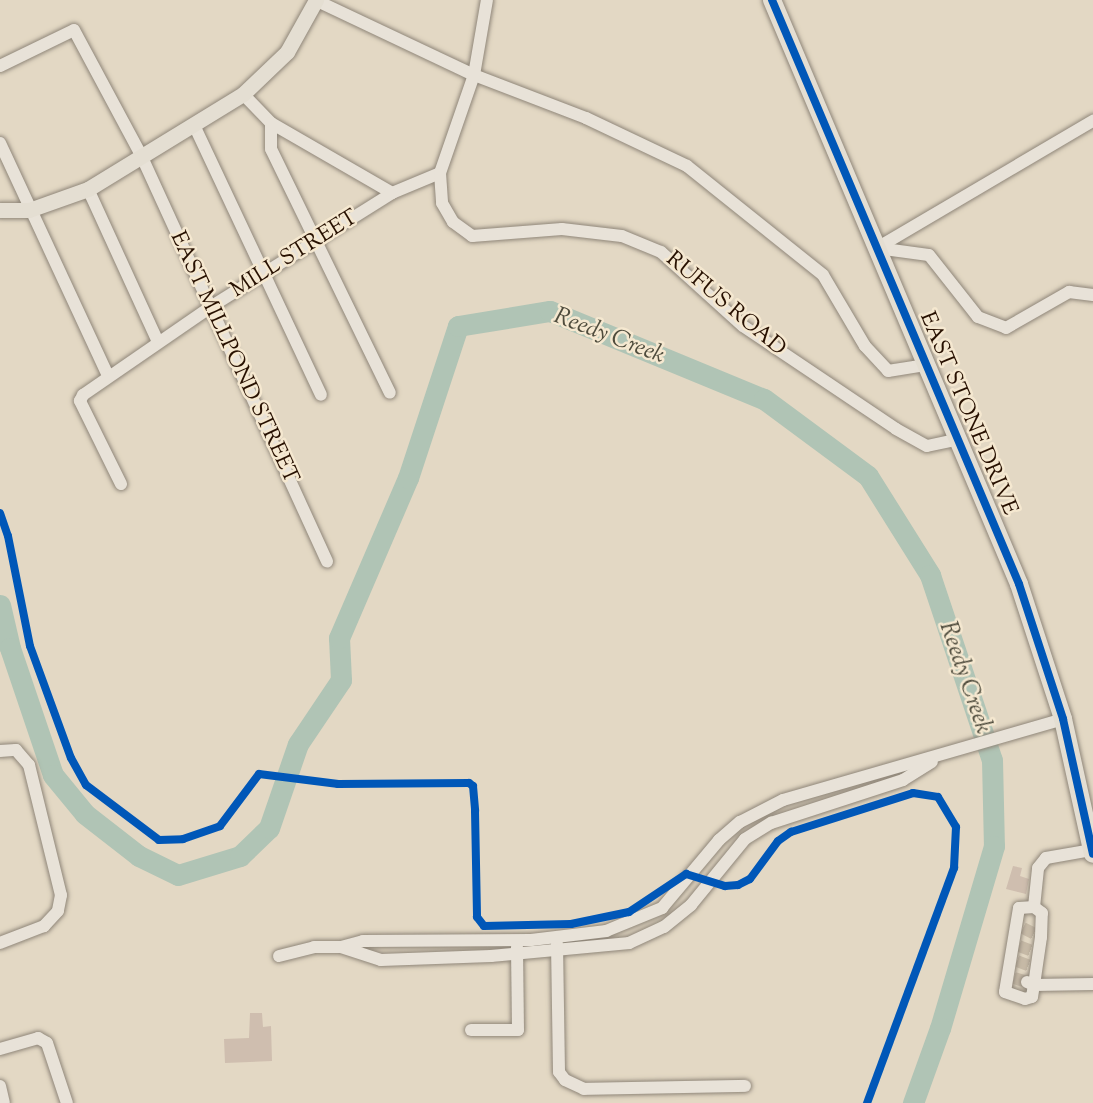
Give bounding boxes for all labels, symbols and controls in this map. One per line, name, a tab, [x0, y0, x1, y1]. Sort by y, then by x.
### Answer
street label: MILL STREET	[226, 205, 364, 305]
street label: EAST MILLPOND STREET	[163, 228, 303, 488]
street label: RUFUS ROAD	[660, 247, 790, 363]
water label: Reedy Creek	[550, 303, 668, 371]
street label: EAST STONE DRIVE	[912, 308, 1022, 520]
water label: Reedy Creek	[931, 618, 997, 738]

